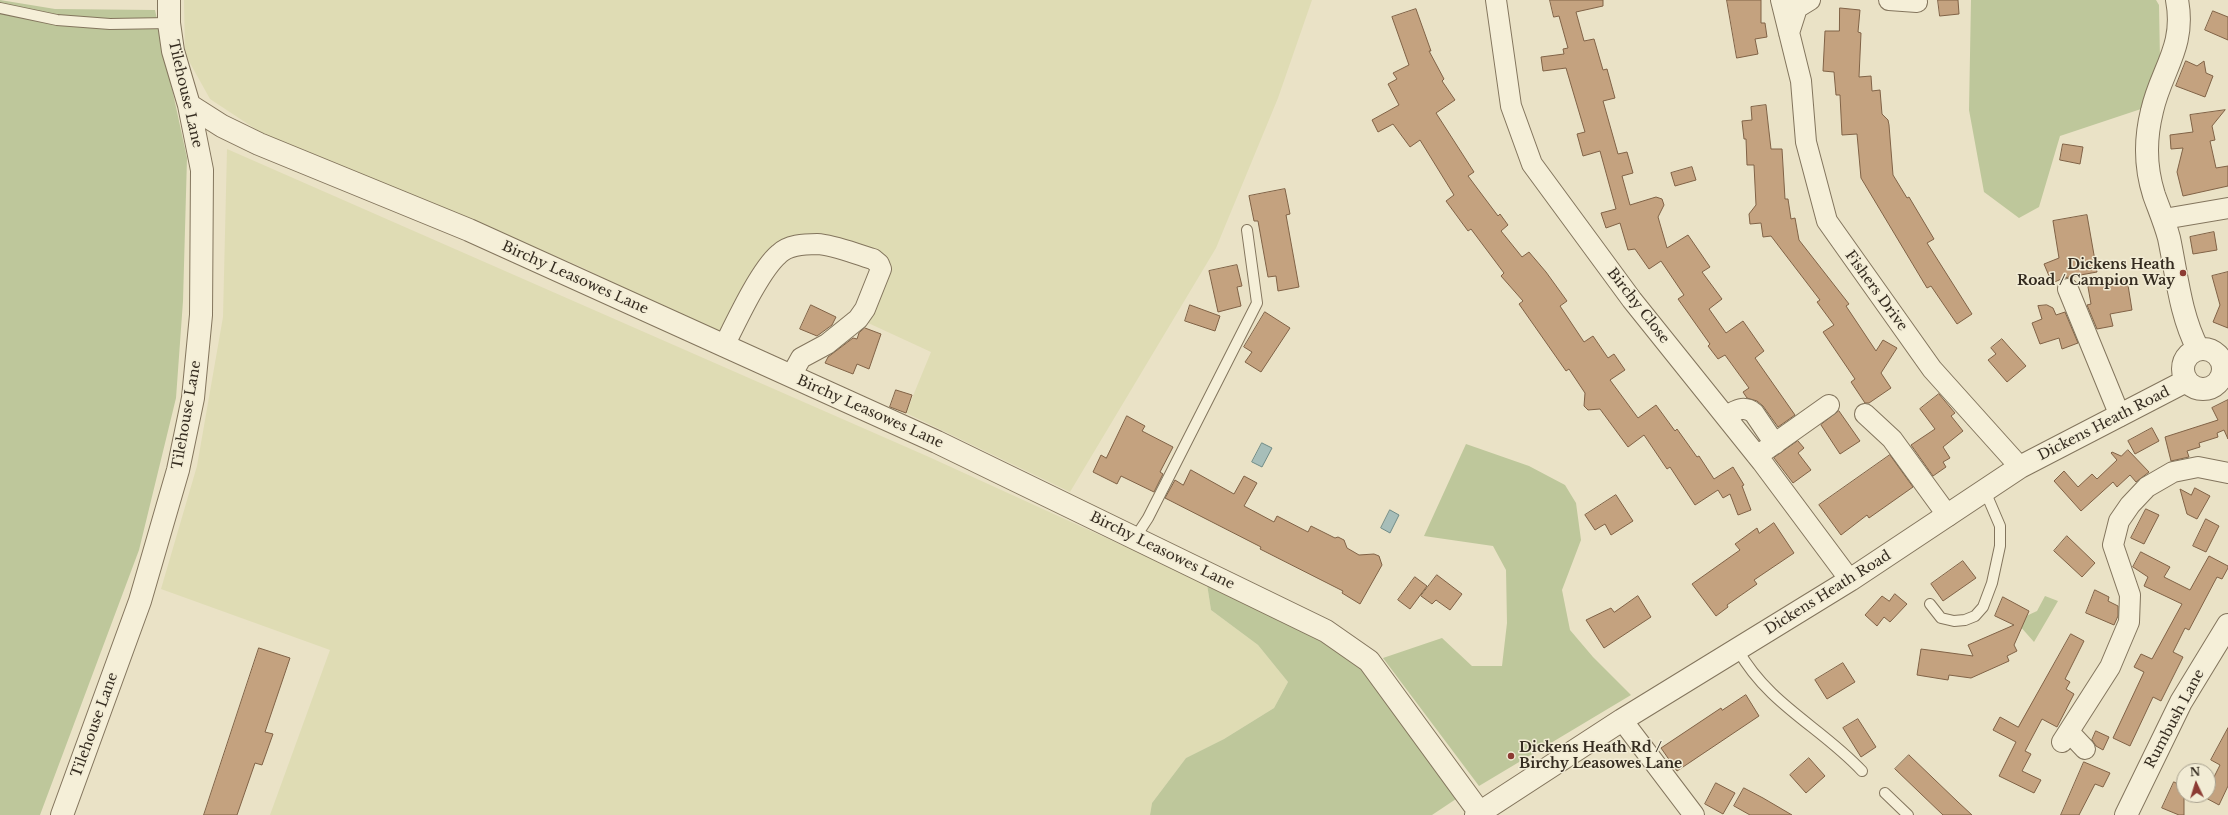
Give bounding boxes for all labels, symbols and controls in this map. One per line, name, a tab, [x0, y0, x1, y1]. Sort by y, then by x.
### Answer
street label: Tilehouse Lane	[164, 38, 206, 150]
street label: Birchy Leasowes Lane	[499, 238, 651, 318]
street label: Fishers Drive	[1841, 248, 1911, 334]
place label: Dickens Heath Road / Campion Way	[2017, 257, 2175, 290]
street label: Birchy Close	[1603, 265, 1673, 347]
marker: Dickens Heath Road / Campion Way	[2178, 268, 2188, 278]
street label: Tilehouse Lane	[169, 359, 205, 471]
street label: Birchy Leasowes Lane	[794, 372, 946, 452]
street label: Dickens Heath Road	[2035, 384, 2173, 464]
street label: Birchy Leasowes Lane	[1087, 509, 1237, 593]
street label: Dickens Heath Road	[1762, 547, 1894, 639]
street label: Rumbush Lane	[2142, 667, 2208, 771]
street label: Tilehouse Lane	[68, 670, 122, 780]
place label: Dickens Heath Rd / Birchy Leasowes Lane	[1519, 740, 1682, 772]
marker: Dickens Heath Rd / Birchy Leasowes Lane	[1506, 751, 1516, 761]
north arrow	[2176, 763, 2216, 803]
text: N	[2190, 765, 2201, 779]

